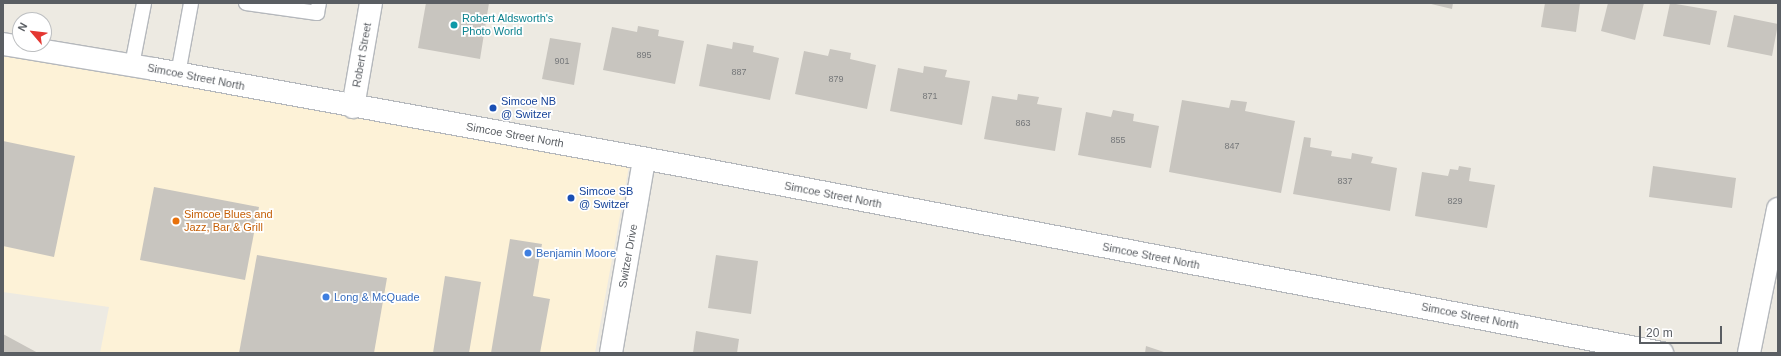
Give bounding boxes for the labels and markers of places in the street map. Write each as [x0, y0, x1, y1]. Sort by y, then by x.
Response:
place label: Robert Aldsworth's Photo World [462, 12, 554, 38]
marker: Robert Aldsworth's Photo World [449, 20, 459, 30]
place label: Simcoe NB @ Switzer [501, 95, 556, 121]
marker: Simcoe NB @ Switzer [488, 103, 498, 113]
place label: Simcoe SB @ Switzer [579, 185, 633, 211]
marker: Simcoe SB @ Switzer [566, 193, 576, 203]
place label: Simcoe Blues and Jazz, Bar & Grill [184, 208, 273, 234]
marker: Simcoe Blues and Jazz, Bar & Grill [171, 216, 181, 226]
place label: Benjamin Moore [536, 246, 616, 260]
marker: Benjamin Moore [523, 248, 533, 258]
place label: Long & McQuade [334, 290, 420, 304]
marker: Long & McQuade [321, 292, 331, 302]

